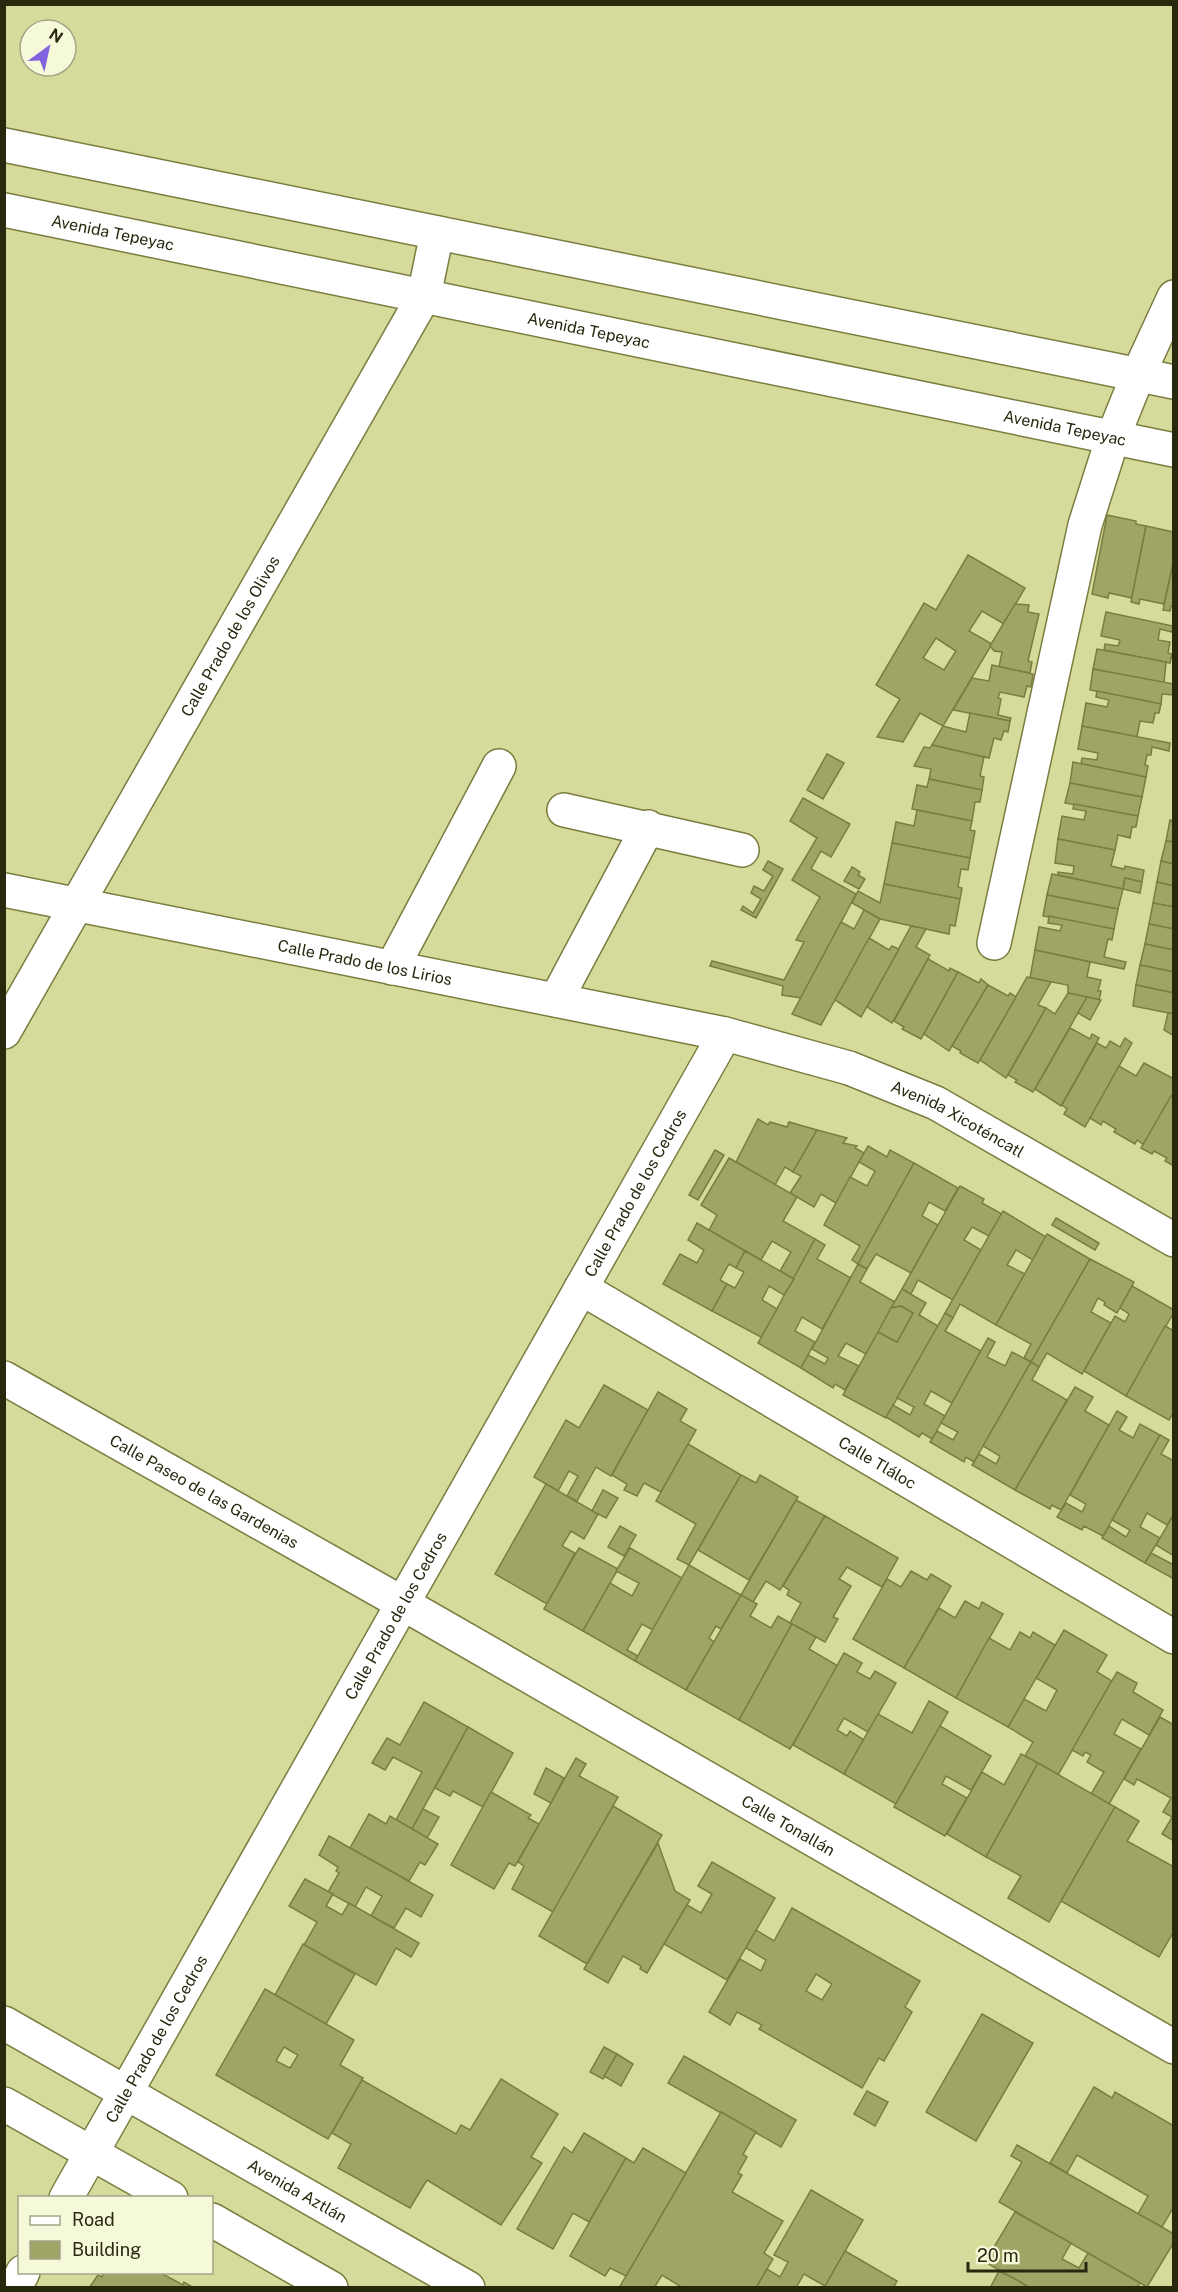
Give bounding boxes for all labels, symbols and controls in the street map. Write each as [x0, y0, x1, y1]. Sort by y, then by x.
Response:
north arrow [18, 18, 78, 78]
text: N [45, 24, 66, 47]
street label: Avenida Tepeyac [50, 211, 176, 255]
street label: Avenida Tepeyac [526, 309, 652, 352]
street label: Avenida Tepeyac [1002, 406, 1128, 450]
street label: Calle Prado de los Olivos [177, 552, 284, 720]
street label: Calle Prado de los Lirios [276, 936, 454, 989]
street label: Avenida Xicoténcatl [888, 1077, 1028, 1162]
street label: Calle Prado de los Cedros [580, 1106, 690, 1280]
street label: Calle Paseo de las Gardenias [106, 1431, 302, 1552]
street label: Calle Tláloc [835, 1433, 920, 1493]
street label: Calle Prado de los Cedros [341, 1529, 451, 1703]
street label: Calle Tonallán [738, 1791, 838, 1860]
street label: Calle Prado de los Cedros [102, 1952, 212, 2126]
street label: Avenida Aztlán [244, 2155, 350, 2227]
legend [18, 2196, 213, 2274]
text: Road [72, 2209, 115, 2230]
scale bar [968, 2235, 1086, 2273]
text: Building [72, 2239, 141, 2260]
text: 20 m [977, 2245, 1019, 2266]

